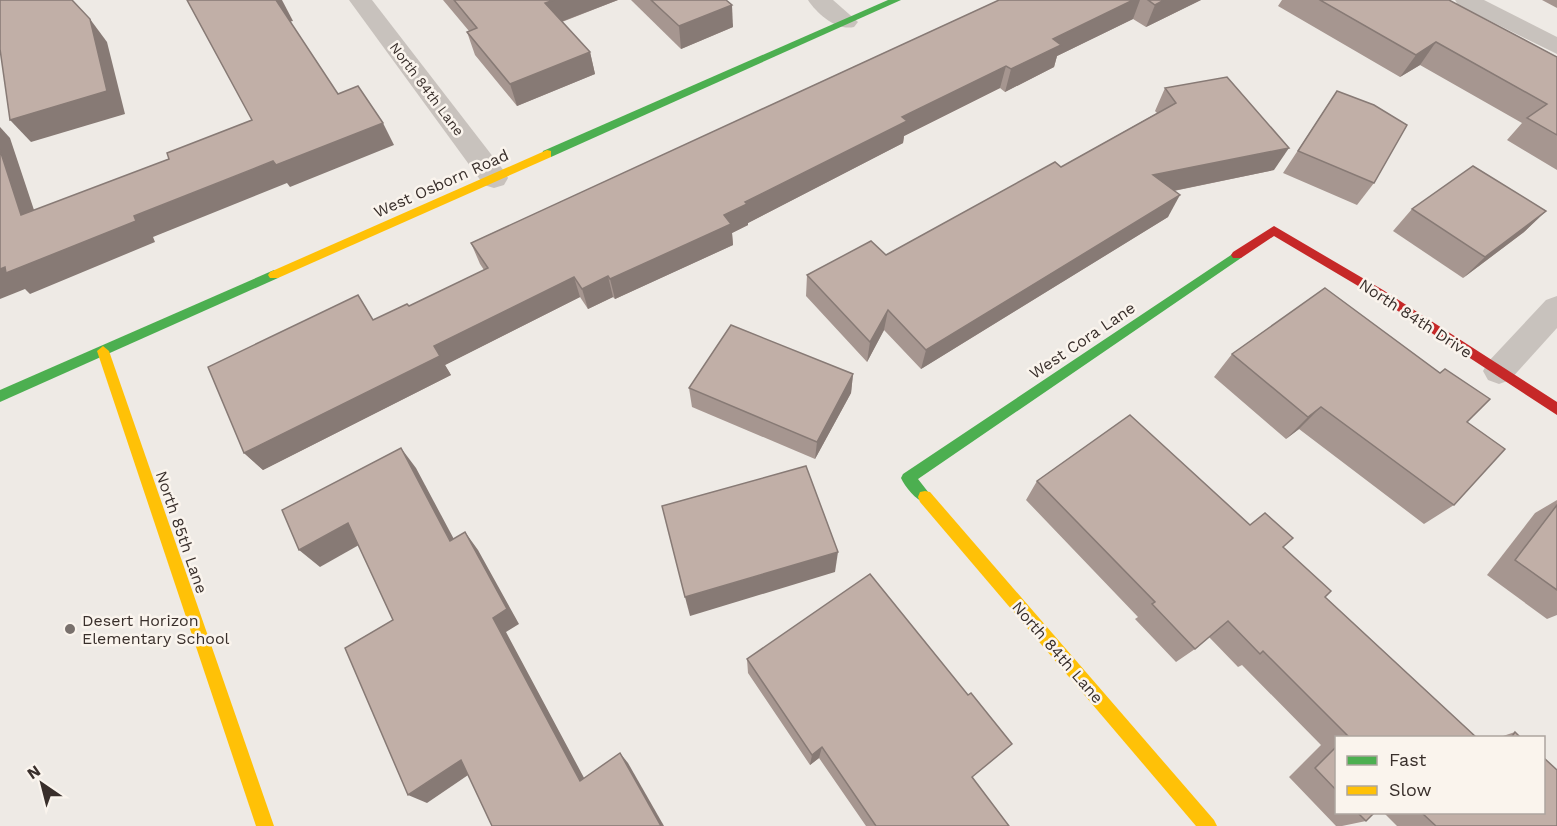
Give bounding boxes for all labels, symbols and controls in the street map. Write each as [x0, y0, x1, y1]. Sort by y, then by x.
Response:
street label: North 84th Lane [387, 39, 467, 139]
street label: West Osborn Road [371, 145, 512, 222]
street label: North 84th Drive [1356, 275, 1476, 362]
street label: West Cora Lane [1026, 298, 1139, 383]
street label: North 85th Lane [152, 468, 211, 596]
street label: North 84th Lane [1008, 597, 1107, 707]
place label: Desert Horizon Elementary School [82, 611, 230, 648]
marker: Desert Horizon Elementary School [63, 622, 77, 636]
legend [1335, 736, 1545, 814]
text: Fast [1389, 749, 1427, 770]
north arrow [12, 754, 72, 814]
text: N [23, 761, 44, 783]
text: Slow [1389, 779, 1432, 800]

